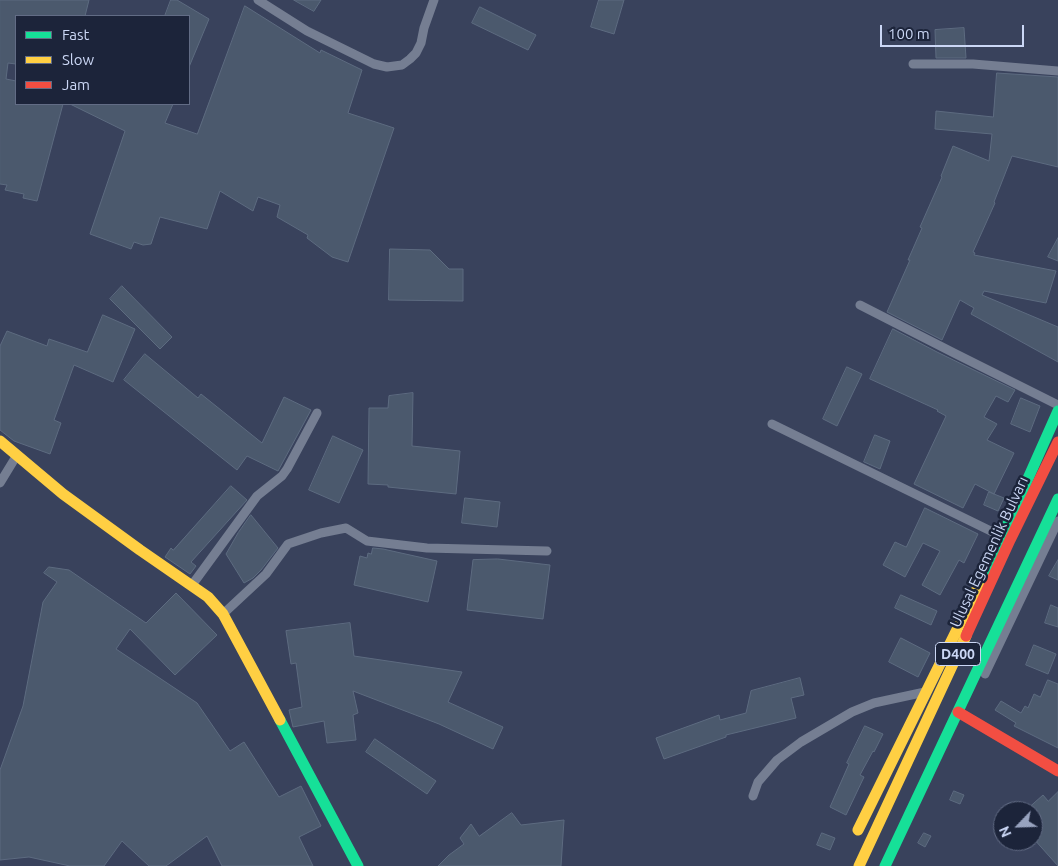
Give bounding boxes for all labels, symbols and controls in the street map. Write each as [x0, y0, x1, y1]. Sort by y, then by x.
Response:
legend [15, 15, 190, 105]
scale bar [883, 15, 1027, 47]
text: 100 m [888, 25, 930, 42]
text: Fast [62, 26, 89, 43]
text: Slow [62, 51, 94, 68]
text: Jam [62, 76, 90, 93]
street label: Ulusal Egemenlik Bulvarı [946, 474, 1032, 630]
road number: D400 [936, 642, 980, 666]
north arrow [993, 801, 1043, 851]
text: N [996, 824, 1015, 840]

